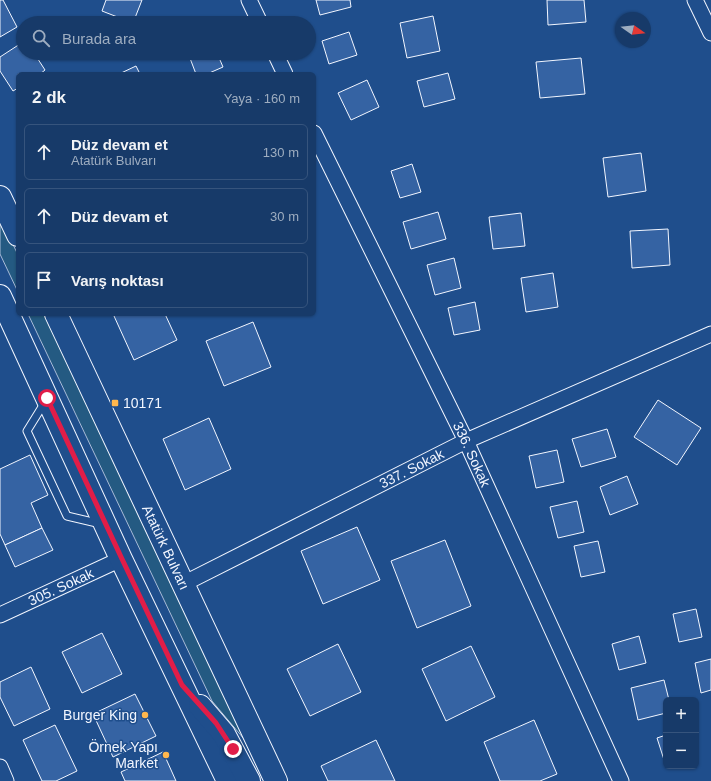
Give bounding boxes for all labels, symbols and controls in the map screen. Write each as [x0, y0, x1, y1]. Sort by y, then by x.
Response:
north arrow [615, 12, 651, 48]
search box [16, 16, 316, 60]
icon: search [30, 27, 52, 49]
text: Burada ara [62, 30, 136, 47]
text: 2 dk [32, 88, 66, 107]
text: Yaya · 160 m [224, 91, 300, 106]
text: Düz devam et [71, 136, 168, 153]
icon: ahead [33, 141, 55, 163]
text: 130 m [263, 145, 299, 160]
text: Atatürk Bulvarı [71, 153, 156, 168]
icon: ahead [33, 205, 55, 227]
text: Düz devam et [71, 208, 168, 225]
text: 30 m [270, 209, 299, 224]
icon: arrive [33, 269, 55, 291]
text: Varış noktası [71, 272, 164, 289]
route start [38, 389, 56, 407]
place label: 10171 [123, 395, 162, 411]
marker: 10171 [110, 398, 120, 408]
street label: 336. Sokak [450, 419, 494, 490]
street label: 337. Sokak [377, 445, 447, 491]
street label: Atatürk Bulvarı [139, 502, 193, 592]
street label: 305. Sokak [26, 564, 97, 609]
map controls [663, 697, 699, 769]
button: + [663, 697, 699, 733]
place label: Burger King [63, 707, 137, 723]
marker: Burger King [140, 710, 150, 720]
button: − [663, 733, 699, 769]
place label: Örnek Yapı Market [88, 738, 158, 771]
route end [224, 740, 242, 758]
marker: Örnek Yapı Market [161, 750, 171, 760]

